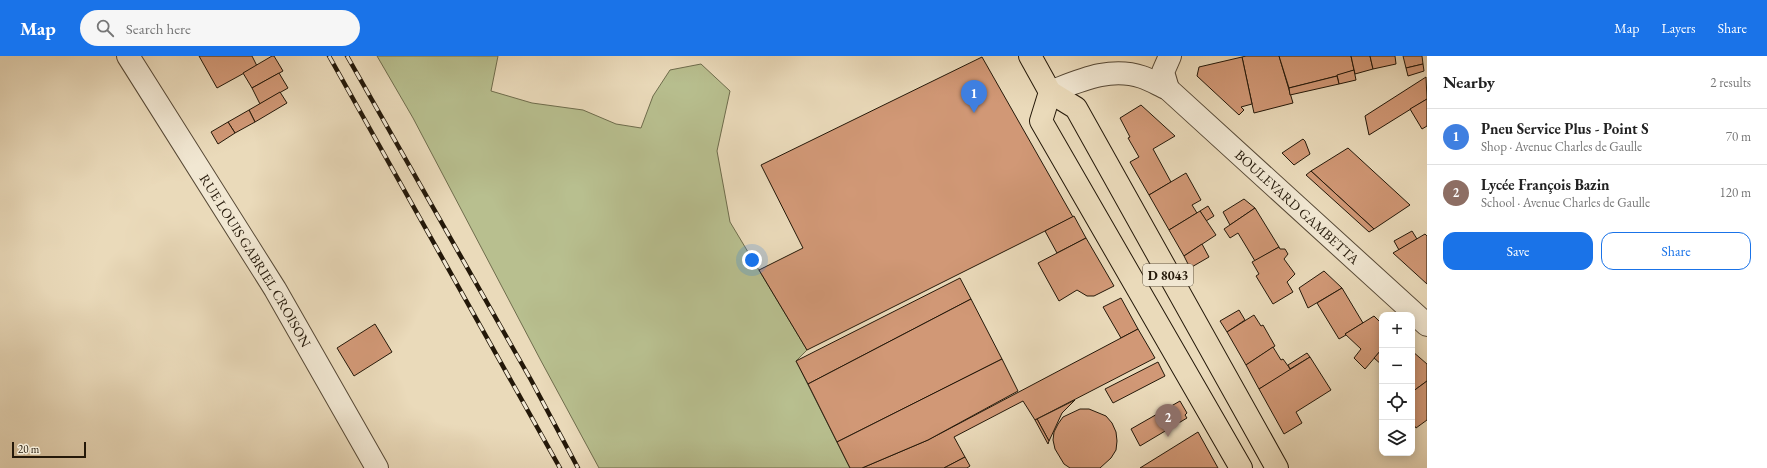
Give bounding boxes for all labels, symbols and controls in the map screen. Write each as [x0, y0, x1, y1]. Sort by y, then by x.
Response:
search box [80, 10, 360, 46]
text: Map [20, 16, 56, 41]
icon: search [94, 17, 116, 39]
text: Search here [126, 19, 191, 38]
text: Map [1614, 19, 1639, 37]
text: Layers [1661, 19, 1696, 37]
text: Share [1718, 19, 1747, 37]
text: Nearby [1443, 71, 1495, 93]
text: 2 results [1710, 74, 1751, 91]
pin: 1 [961, 80, 987, 113]
text: Pneu Service Plus - Point S [1481, 119, 1649, 138]
text: 1 [1453, 128, 1459, 145]
text: 70 m [1726, 128, 1751, 145]
text: Shop · Avenue Charles de Gaulle [1481, 138, 1642, 155]
street label: BOULEVARD GAMBETTA [1231, 146, 1363, 268]
street label: RUE LOUIS GABRIEL CROISON [196, 171, 315, 350]
text: Lycée François Bazin [1481, 175, 1610, 194]
text: 2 [1453, 184, 1459, 201]
text: 120 m [1720, 184, 1751, 201]
text: School · Avenue Charles de Gaulle [1481, 194, 1650, 211]
button: Save [1443, 232, 1593, 270]
button: Share [1601, 232, 1751, 270]
your location [742, 250, 762, 270]
road number: D 8043 [1143, 264, 1193, 286]
map controls [1379, 312, 1415, 456]
button: + [1379, 312, 1415, 348]
button: − [1379, 348, 1415, 384]
button: locate [1379, 384, 1415, 420]
pin: 2 [1155, 404, 1181, 437]
button: layers [1379, 420, 1415, 456]
scale bar [12, 440, 86, 459]
text: 20 m [18, 442, 39, 456]

